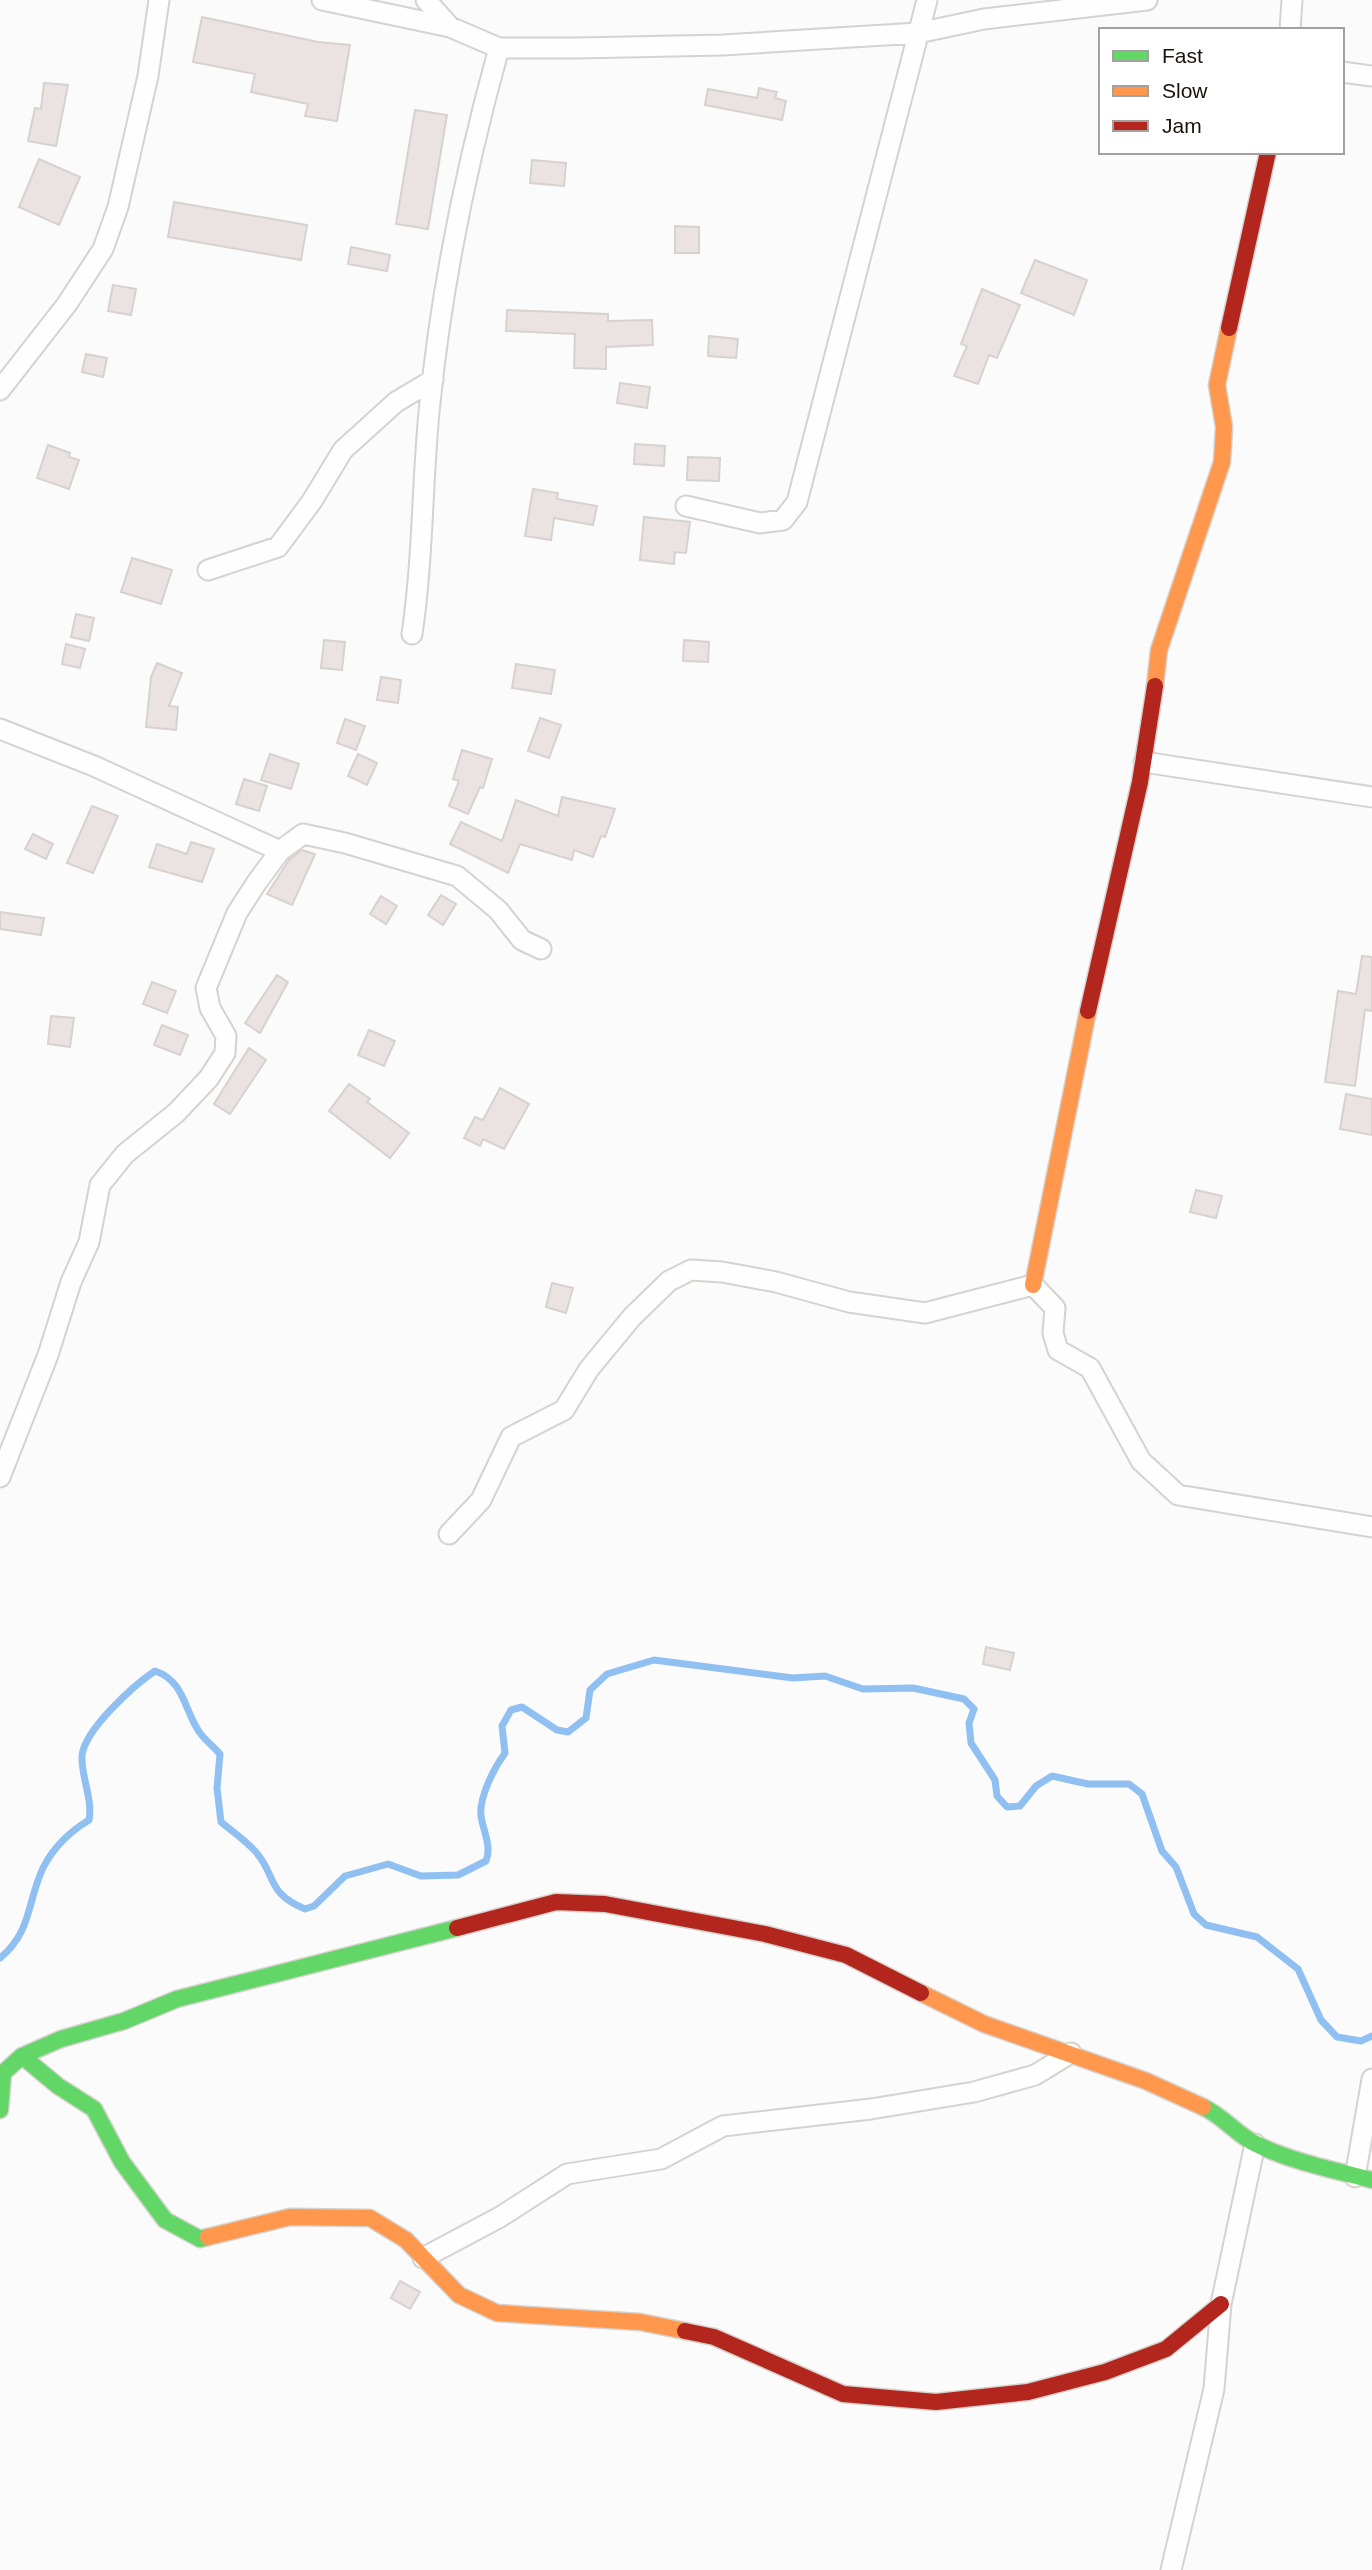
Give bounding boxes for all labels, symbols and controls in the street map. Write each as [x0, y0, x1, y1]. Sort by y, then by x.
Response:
legend [1099, 28, 1344, 154]
text: Fast [1162, 44, 1203, 67]
text: Slow [1162, 79, 1208, 102]
text: Jam [1162, 114, 1202, 137]

